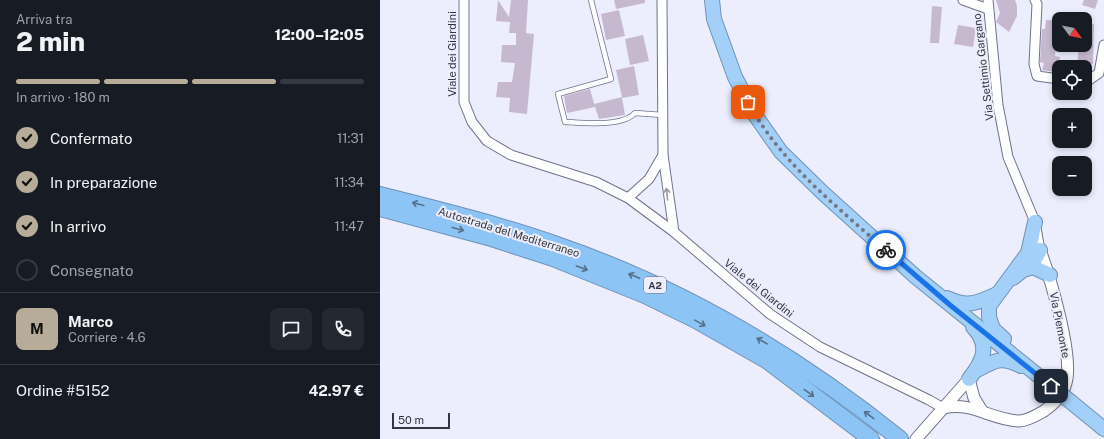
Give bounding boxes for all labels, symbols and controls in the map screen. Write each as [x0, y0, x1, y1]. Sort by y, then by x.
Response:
street label: Viale dei Giardini [446, 11, 458, 97]
text: Arriva tra [16, 12, 72, 27]
north arrow [1052, 12, 1092, 52]
map controls [1052, 12, 1092, 196]
street label: Via Settimio Gargano [970, 13, 996, 121]
text: 2 min [16, 26, 85, 57]
text: 12:00–12:05 [274, 26, 364, 43]
button: locate [1052, 60, 1092, 100]
pin [731, 85, 765, 119]
text: In arrivo · 180 m [16, 90, 110, 105]
icon: bag [737, 91, 759, 113]
button: + [1052, 108, 1092, 148]
icon: check [16, 127, 38, 149]
text: Confermato [50, 130, 132, 147]
text: 11:31 [337, 131, 364, 146]
button: − [1052, 156, 1092, 196]
icon: check [16, 171, 38, 193]
text: In preparazione [50, 174, 157, 191]
text: 11:34 [334, 175, 364, 190]
one-way arrow [663, 188, 671, 201]
one-way arrow [412, 200, 425, 208]
street label: Autostrada del Mediterraneo [437, 205, 581, 259]
icon: check [16, 215, 38, 237]
text: In arrivo [50, 218, 106, 235]
text: 11:47 [335, 219, 364, 234]
one-way arrow [451, 226, 464, 233]
courier [866, 230, 906, 270]
icon: bike [875, 239, 897, 261]
street label: Viale dei Giardini [722, 256, 796, 320]
text: Consegnato [50, 262, 133, 279]
one-way arrow [576, 265, 588, 273]
one-way arrow [628, 271, 640, 279]
road number: A2 [644, 277, 666, 293]
street label: Via Piemonte [1048, 291, 1072, 359]
button: chat [270, 308, 312, 350]
button: phone [322, 308, 364, 350]
text: Marco [68, 313, 113, 330]
one-way arrow [694, 319, 706, 327]
text: M [30, 320, 44, 337]
text: Corriere · 4.6 [68, 330, 146, 345]
one-way arrow [756, 337, 768, 345]
pin [1034, 369, 1068, 403]
icon: home [1040, 375, 1062, 397]
text: Ordine #5152 [16, 382, 110, 399]
text: 42.97 € [308, 382, 364, 399]
one-way arrow [804, 388, 815, 397]
one-way arrow [864, 410, 875, 419]
scale bar [392, 411, 450, 430]
text: 50 m [398, 414, 424, 426]

